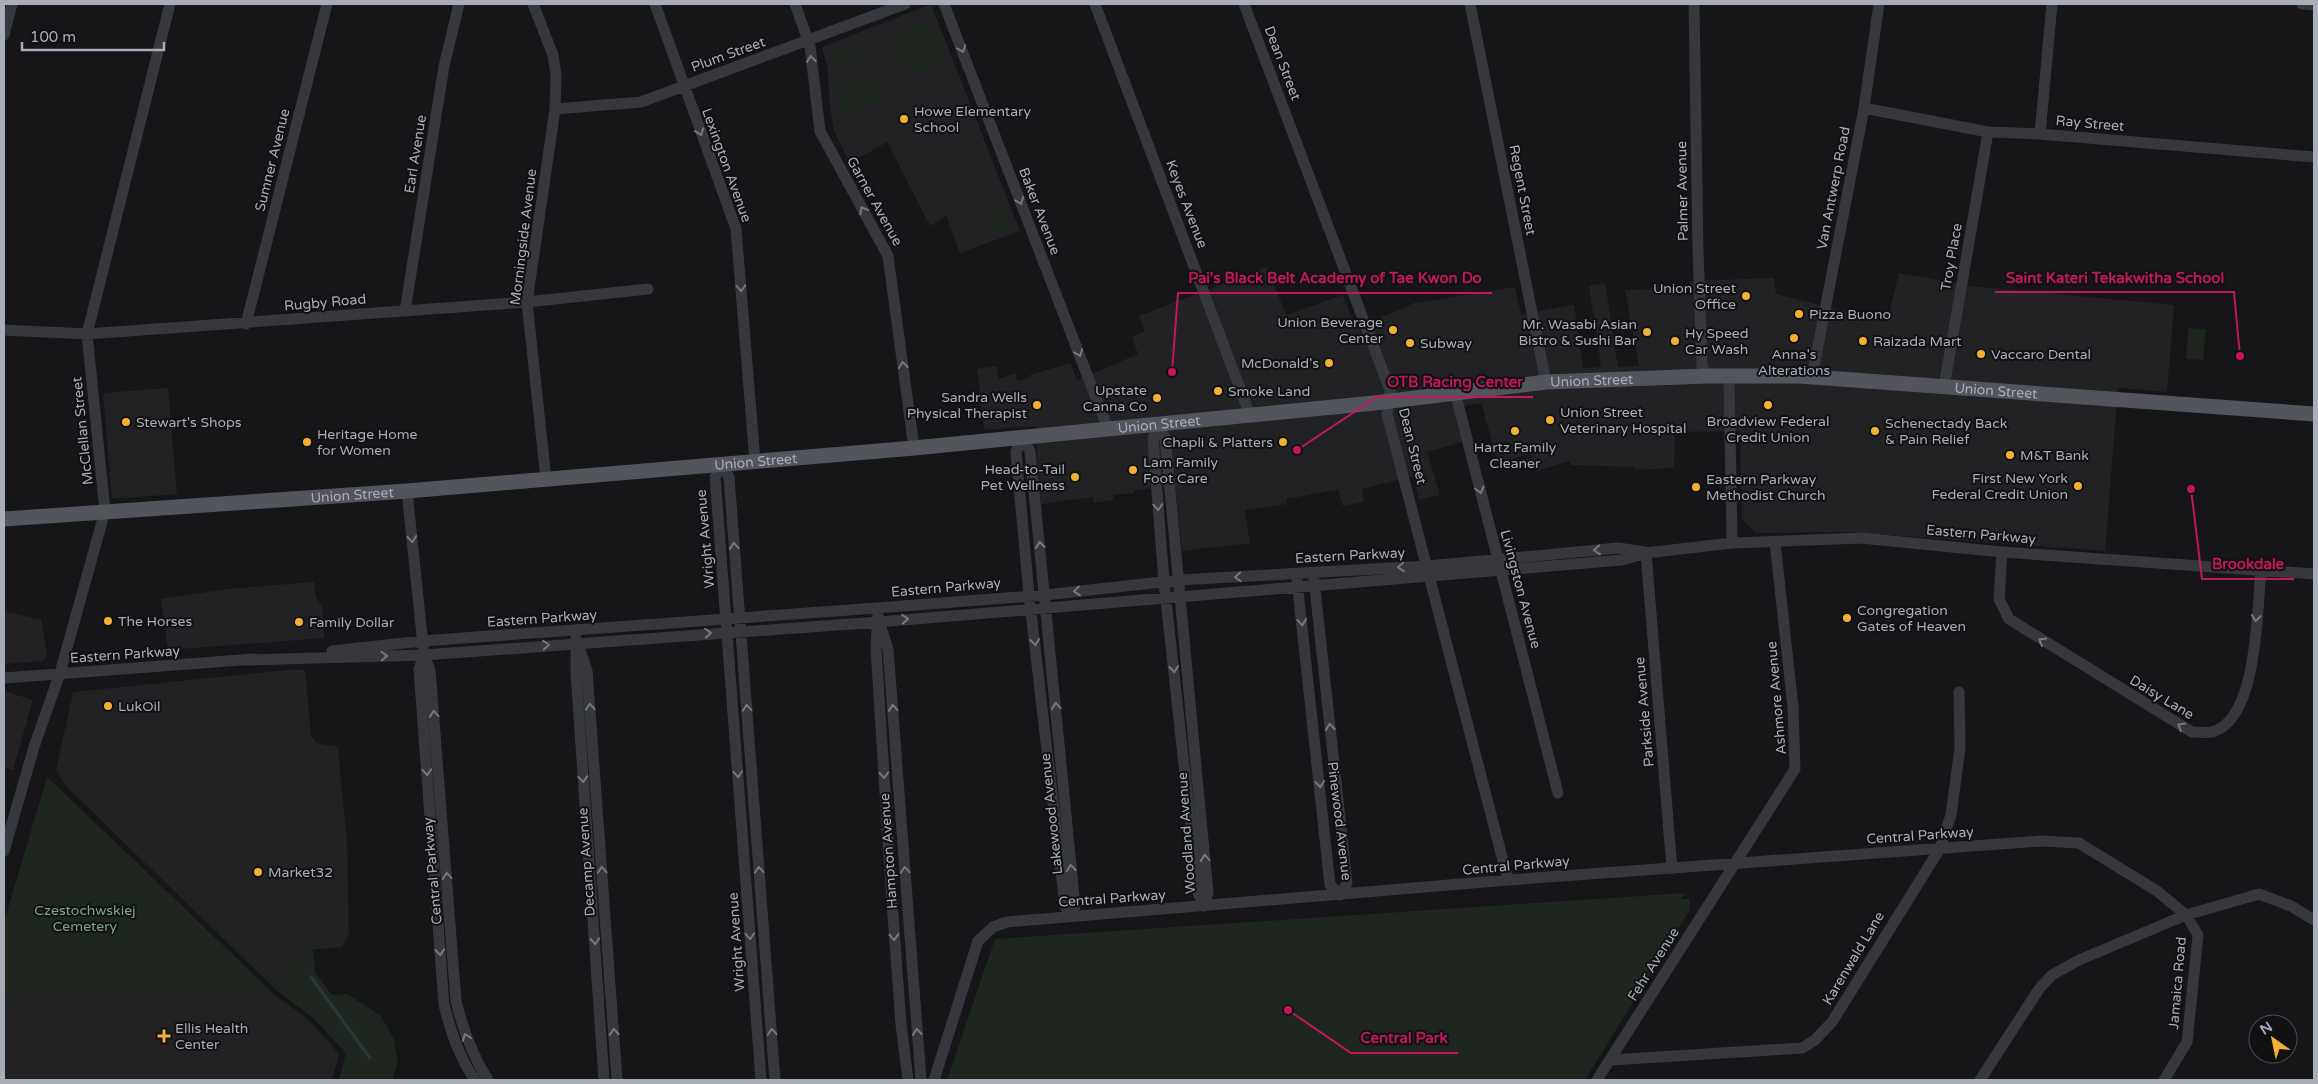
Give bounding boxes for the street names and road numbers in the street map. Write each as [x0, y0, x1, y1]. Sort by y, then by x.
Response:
street label: Dean Street [1261, 24, 1305, 103]
street label: Plum Street [689, 33, 768, 76]
street label: Lexington Avenue [698, 106, 755, 225]
street label: Sumner Avenue [251, 107, 294, 213]
street label: Ray Street [2055, 112, 2126, 135]
street label: Earl Avenue [401, 114, 430, 195]
street label: Van Antwerp Road [1813, 125, 1854, 251]
street label: Palmer Avenue [1673, 141, 1692, 241]
street label: Regent Street [1505, 143, 1540, 238]
street label: Garner Avenue [843, 154, 906, 249]
street label: Keyes Avenue [1162, 158, 1211, 251]
street label: Baker Avenue [1015, 165, 1064, 257]
street label: Morningside Avenue [507, 168, 540, 306]
street label: Troy Place [1937, 222, 1966, 292]
street label: Rugby Road [283, 290, 367, 315]
street label: Union Street [1550, 371, 1634, 391]
street label: McClellan Street [68, 375, 97, 486]
street label: Union Street [1954, 380, 2039, 403]
street label: Dean Street [1395, 406, 1430, 487]
street label: Union Street [1117, 412, 1202, 437]
street label: Union Street [714, 450, 799, 474]
street label: Union Street [310, 484, 395, 507]
street label: Wright Avenue [693, 489, 718, 589]
street label: Eastern Parkway [1925, 521, 2037, 548]
street label: Livingston Avenue [1496, 528, 1545, 651]
street label: Eastern Parkway [1295, 544, 1406, 567]
street label: Eastern Parkway [890, 574, 1002, 601]
street label: Eastern Parkway [486, 606, 598, 631]
street label: Ashmore Avenue [1763, 640, 1790, 755]
street label: Eastern Parkway [69, 642, 181, 667]
street label: Parkside Avenue [1631, 656, 1658, 768]
street label: Daisy Lane [2127, 672, 2197, 723]
street label: Lakewood Avenue [1037, 752, 1066, 875]
street label: Pinewood Avenue [1324, 761, 1355, 882]
street label: Woodland Avenue [1174, 772, 1199, 894]
street label: Hampton Avenue [876, 792, 901, 909]
street label: Decamp Avenue [574, 807, 599, 917]
street label: Central Parkway [419, 816, 446, 925]
street label: Central Parkway [1866, 823, 1975, 848]
street label: Central Parkway [1462, 852, 1571, 879]
street label: Central Parkway [1058, 886, 1167, 911]
street label: Wright Avenue [725, 892, 748, 992]
street label: Karenwald Lane [1819, 908, 1888, 1008]
street label: Fehr Avenue [1624, 924, 1683, 1004]
street label: Jamaica Road [2165, 936, 2190, 1030]

